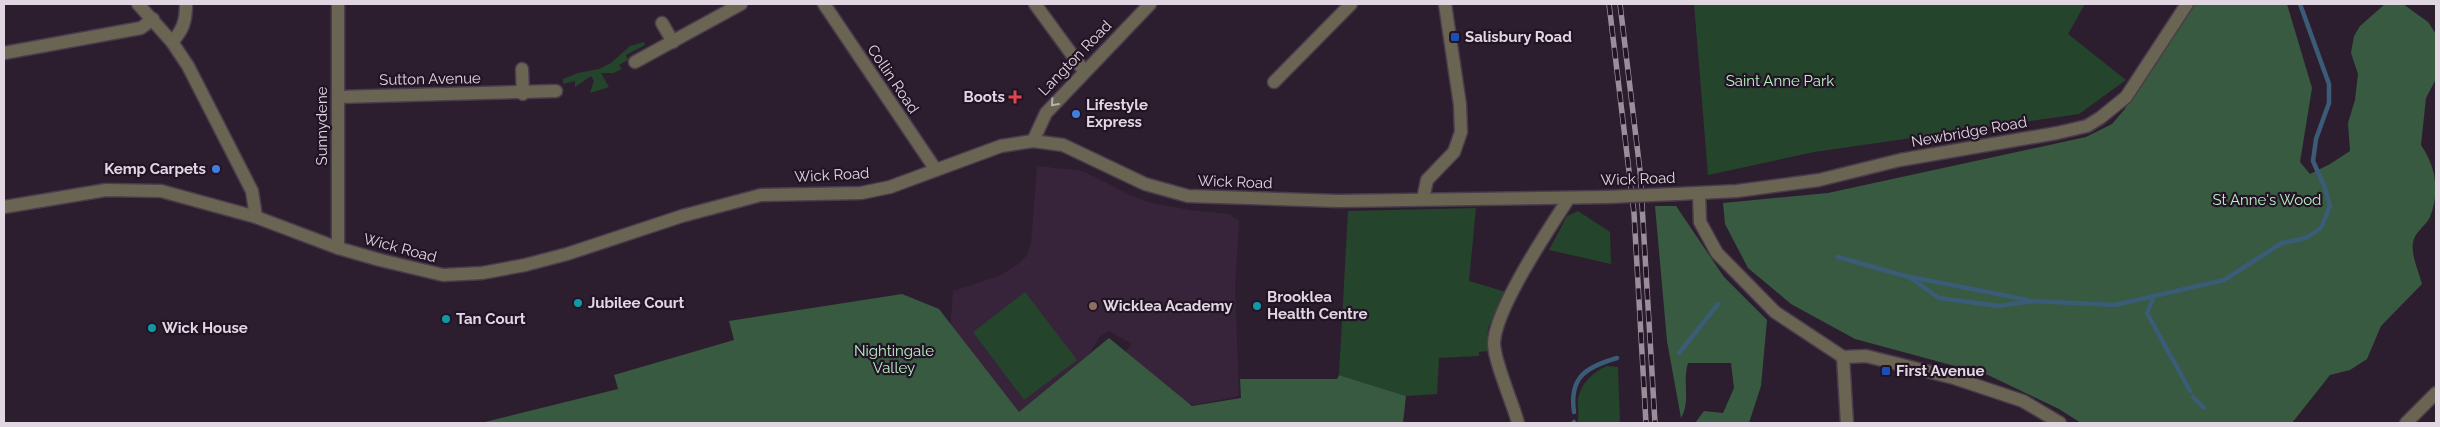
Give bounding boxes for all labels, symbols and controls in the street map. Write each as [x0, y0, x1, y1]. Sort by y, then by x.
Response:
street label: Langton Road [1035, 17, 1115, 99]
place label: Salisbury Road [1465, 28, 1572, 46]
marker: Salisbury Road [1449, 31, 1461, 43]
street label: Collin Road [863, 41, 923, 117]
street label: Sutton Avenue [379, 69, 481, 89]
park label: Saint Anne Park [1726, 72, 1834, 90]
street label: Sunnydene [313, 86, 331, 165]
place label: Boots [964, 88, 1005, 106]
marker: Boots [1009, 91, 1021, 103]
place label: Lifestyle Express [1086, 96, 1148, 131]
one-way arrow [1051, 98, 1060, 107]
marker: Lifestyle Express [1070, 108, 1082, 120]
street label: Newbridge Road [1910, 113, 2028, 151]
place label: Kemp Carpets [104, 160, 206, 178]
marker: Kemp Carpets [210, 163, 222, 175]
street label: Wick Road [794, 164, 870, 186]
street label: Wick Road [1600, 169, 1676, 189]
street label: Wick Road [1197, 172, 1273, 192]
park label: St Anne's Wood [2213, 191, 2321, 209]
street label: Wick Road [361, 230, 439, 266]
place label: Brooklea Health Centre [1267, 288, 1367, 323]
place label: Jubilee Court [588, 294, 685, 312]
marker: Jubilee Court [572, 297, 584, 309]
place label: Wicklea Academy [1103, 297, 1233, 315]
marker: Wicklea Academy [1087, 300, 1099, 312]
marker: Brooklea Health Centre [1251, 300, 1263, 312]
place label: Tan Court [456, 310, 526, 328]
marker: Tan Court [440, 313, 452, 325]
place label: Wick House [162, 319, 248, 337]
marker: Wick House [146, 322, 158, 334]
park label: Nightingale Valley [854, 342, 934, 377]
place label: First Avenue [1896, 362, 1984, 380]
marker: First Avenue [1880, 365, 1892, 377]

